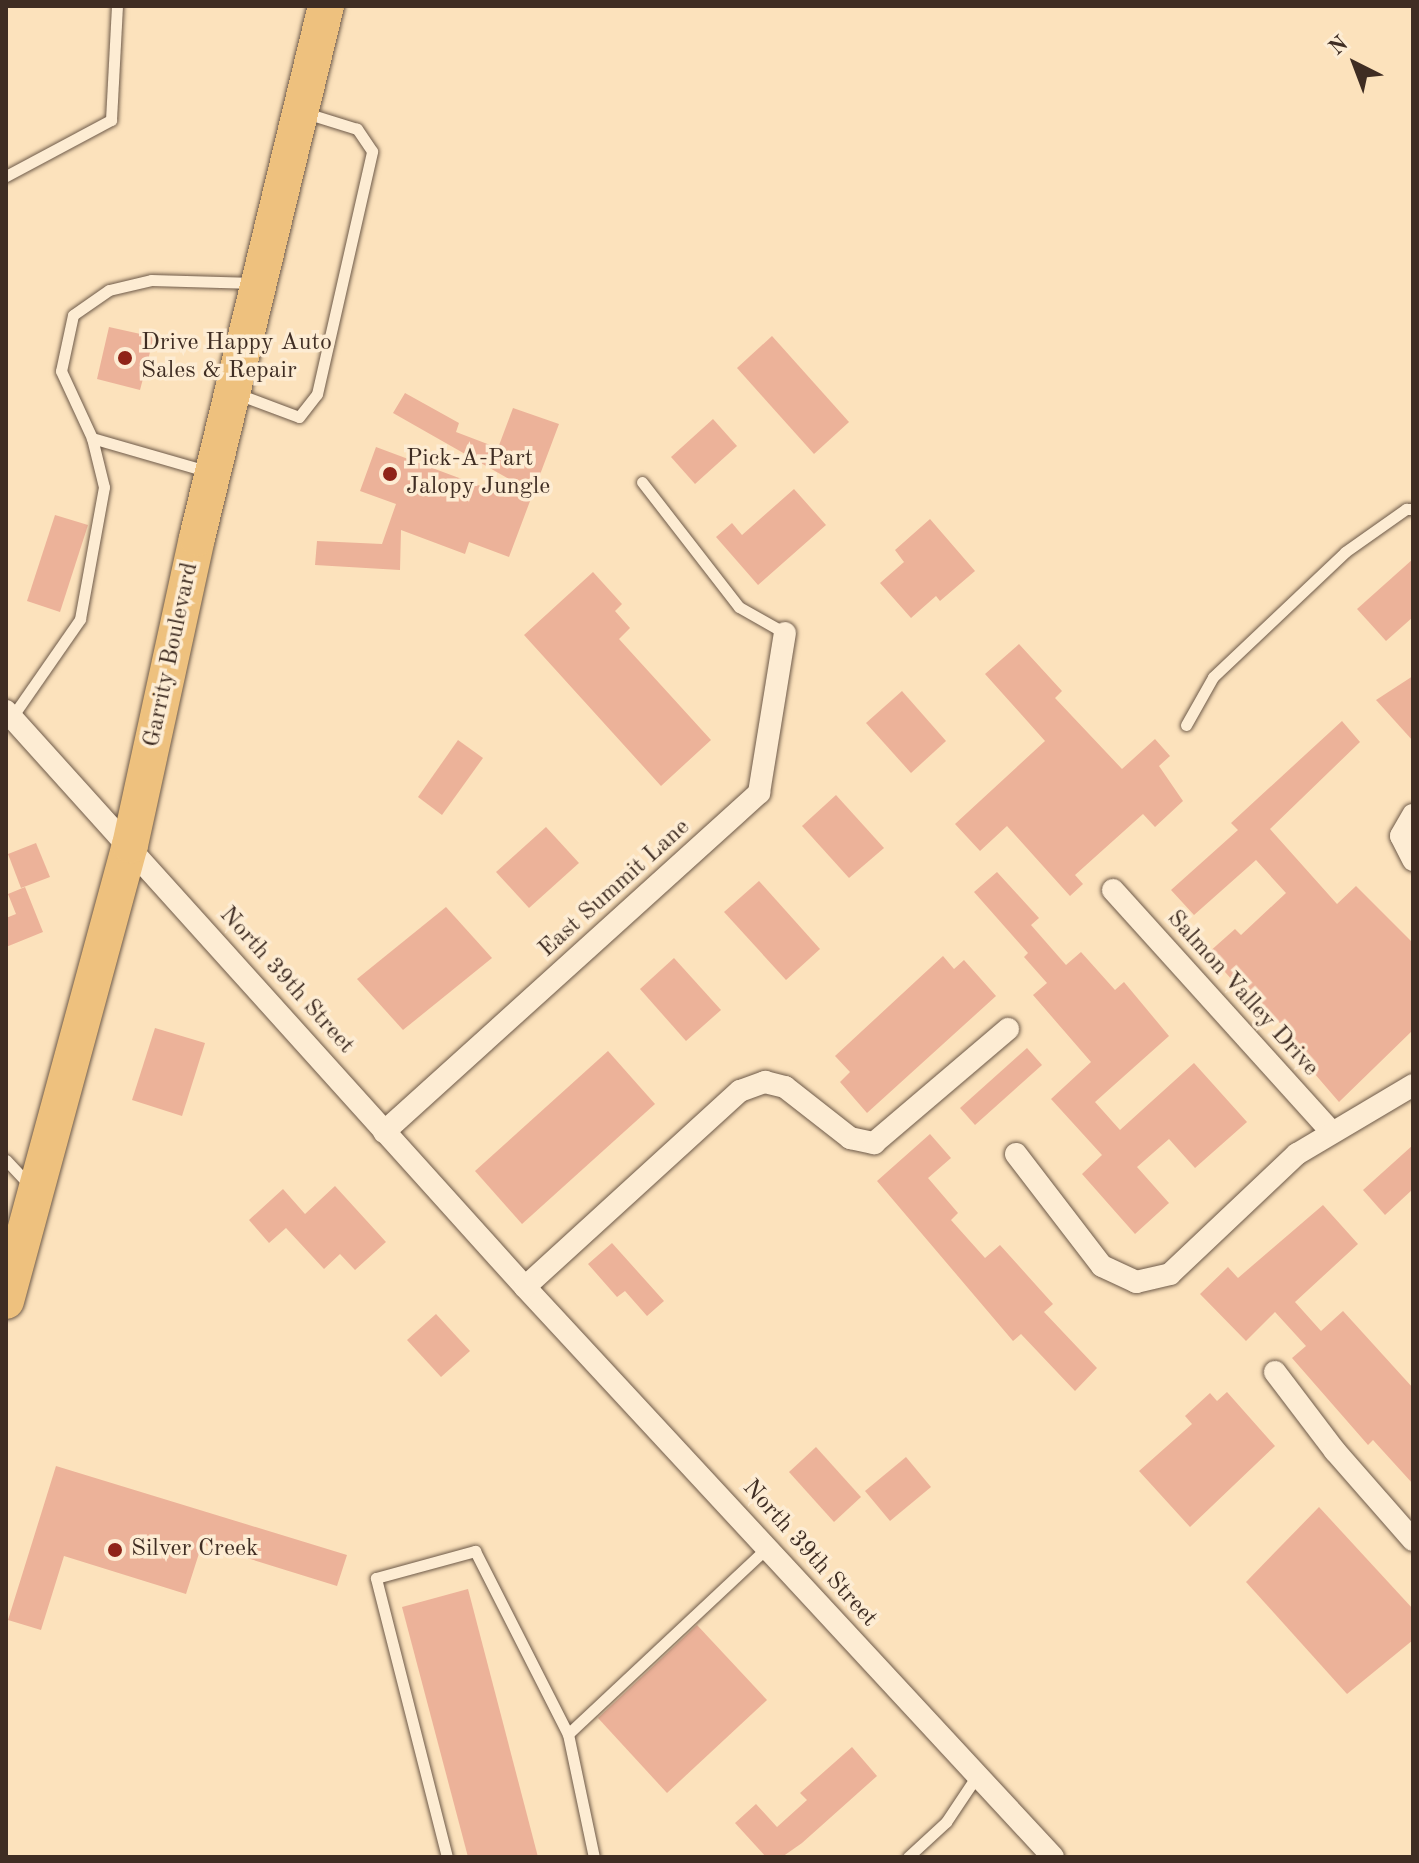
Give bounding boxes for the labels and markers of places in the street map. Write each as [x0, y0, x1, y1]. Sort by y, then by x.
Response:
place label: Drive Happy Auto Sales & Repair [141, 330, 332, 386]
marker: Drive Happy Auto Sales & Repair [116, 349, 134, 367]
place label: Pick-A-Part Jalopy Jungle [406, 446, 550, 502]
marker: Pick-A-Part Jalopy Jungle [381, 465, 399, 483]
place label: Silver Creek [131, 1536, 258, 1564]
marker: Silver Creek [106, 1541, 124, 1559]

